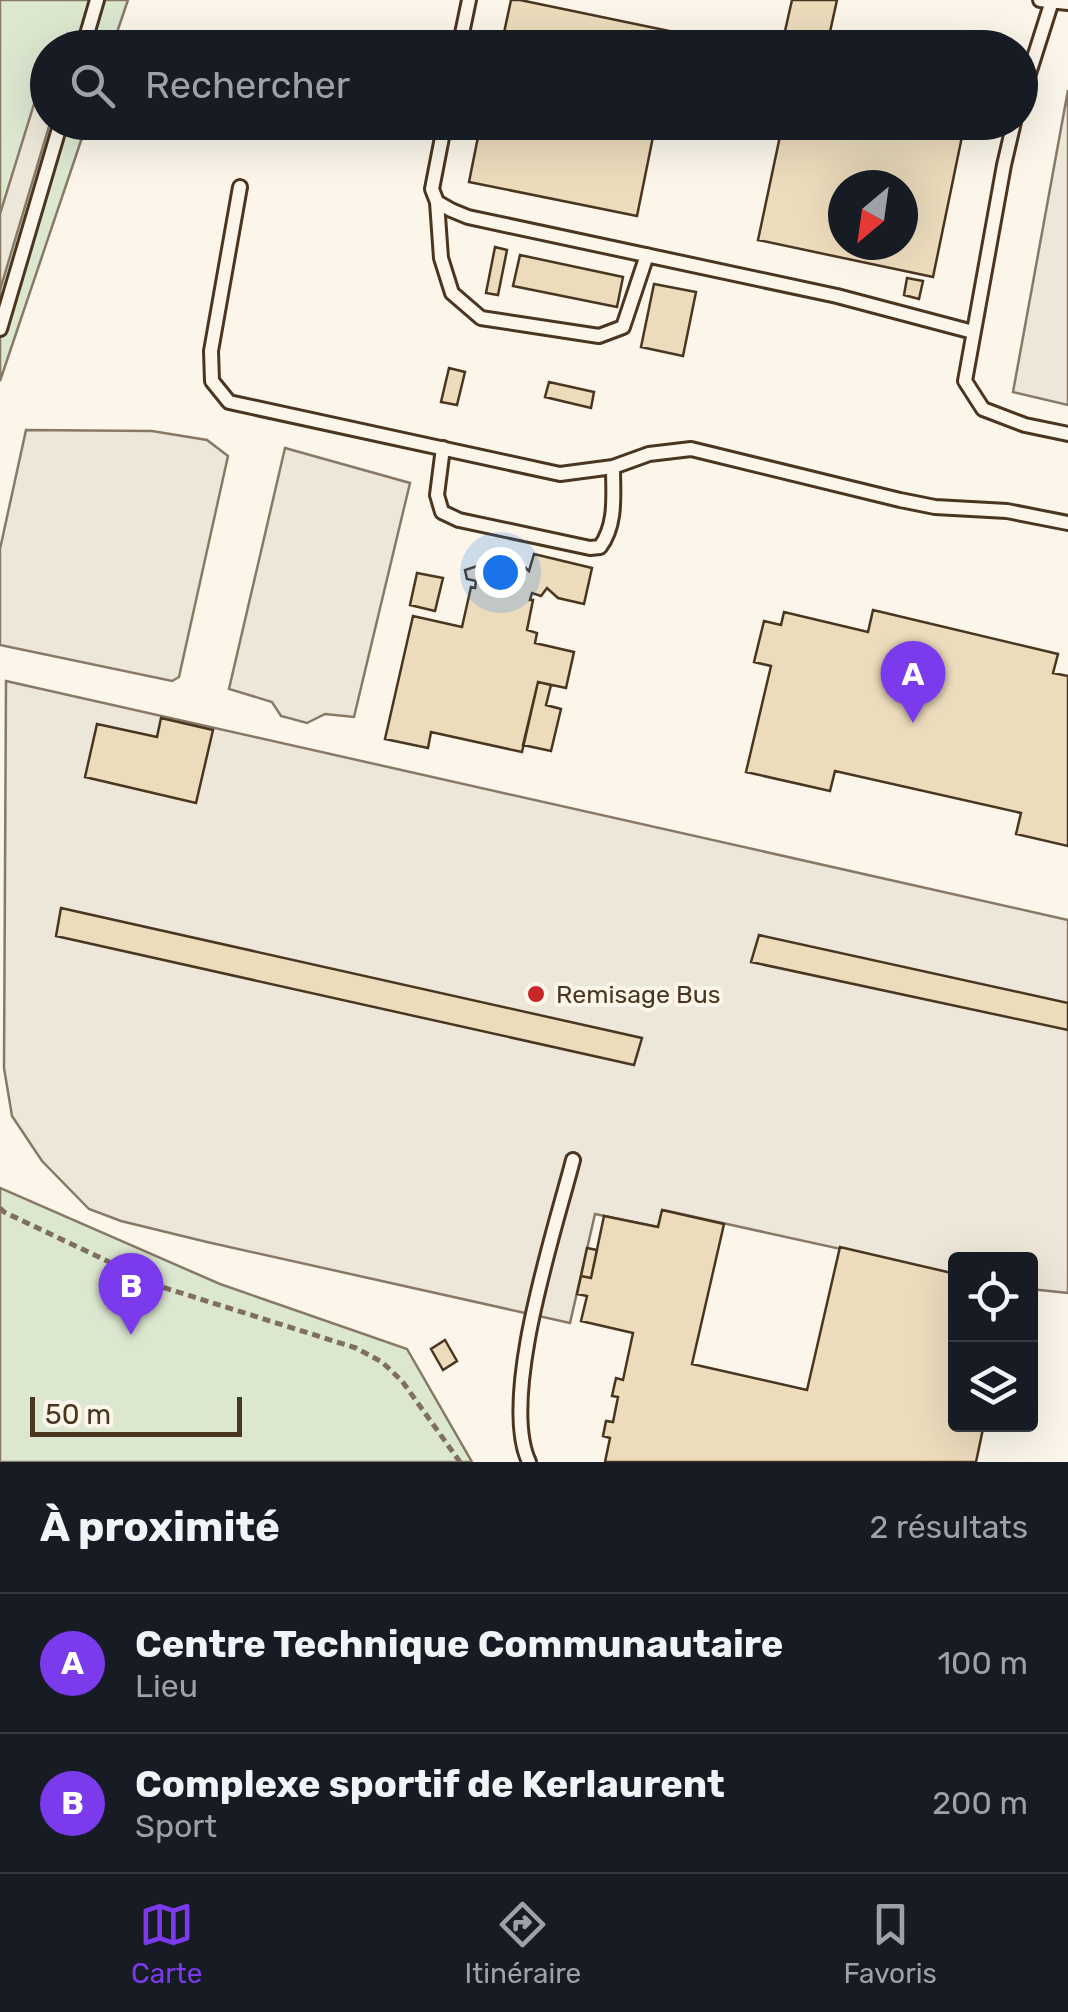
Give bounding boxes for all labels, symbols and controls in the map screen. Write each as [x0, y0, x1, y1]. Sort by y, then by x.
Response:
search box [30, 30, 1038, 140]
icon: search [65, 58, 120, 113]
text: Rechercher [145, 62, 350, 108]
north arrow [828, 170, 918, 260]
your location [475, 547, 526, 598]
pin: A [880, 640, 946, 723]
place label: Remisage Bus [556, 980, 721, 1009]
marker: Remisage Bus [525, 983, 547, 1005]
pin: B [98, 1252, 164, 1335]
map controls [948, 1252, 1038, 1432]
button: locate [948, 1252, 1038, 1342]
button: layers [948, 1342, 1038, 1432]
scale bar [30, 1392, 242, 1436]
text: 50 m [45, 1398, 111, 1431]
text: À proximité [40, 1502, 280, 1552]
text: 2 résultats [869, 1508, 1028, 1546]
text: Centre Technique Communautaire [135, 1621, 783, 1667]
text: A [61, 1644, 84, 1682]
text: 100 m [937, 1644, 1028, 1682]
text: Lieu [135, 1667, 198, 1705]
text: Complexe sportif de Kerlaurent [135, 1761, 725, 1807]
text: B [61, 1784, 84, 1822]
text: 200 m [932, 1784, 1028, 1822]
text: Sport [135, 1807, 217, 1845]
tab: Carte [131, 1897, 202, 1990]
tab: Itinéraire [465, 1897, 581, 1990]
tab: Favoris [843, 1897, 937, 1990]

